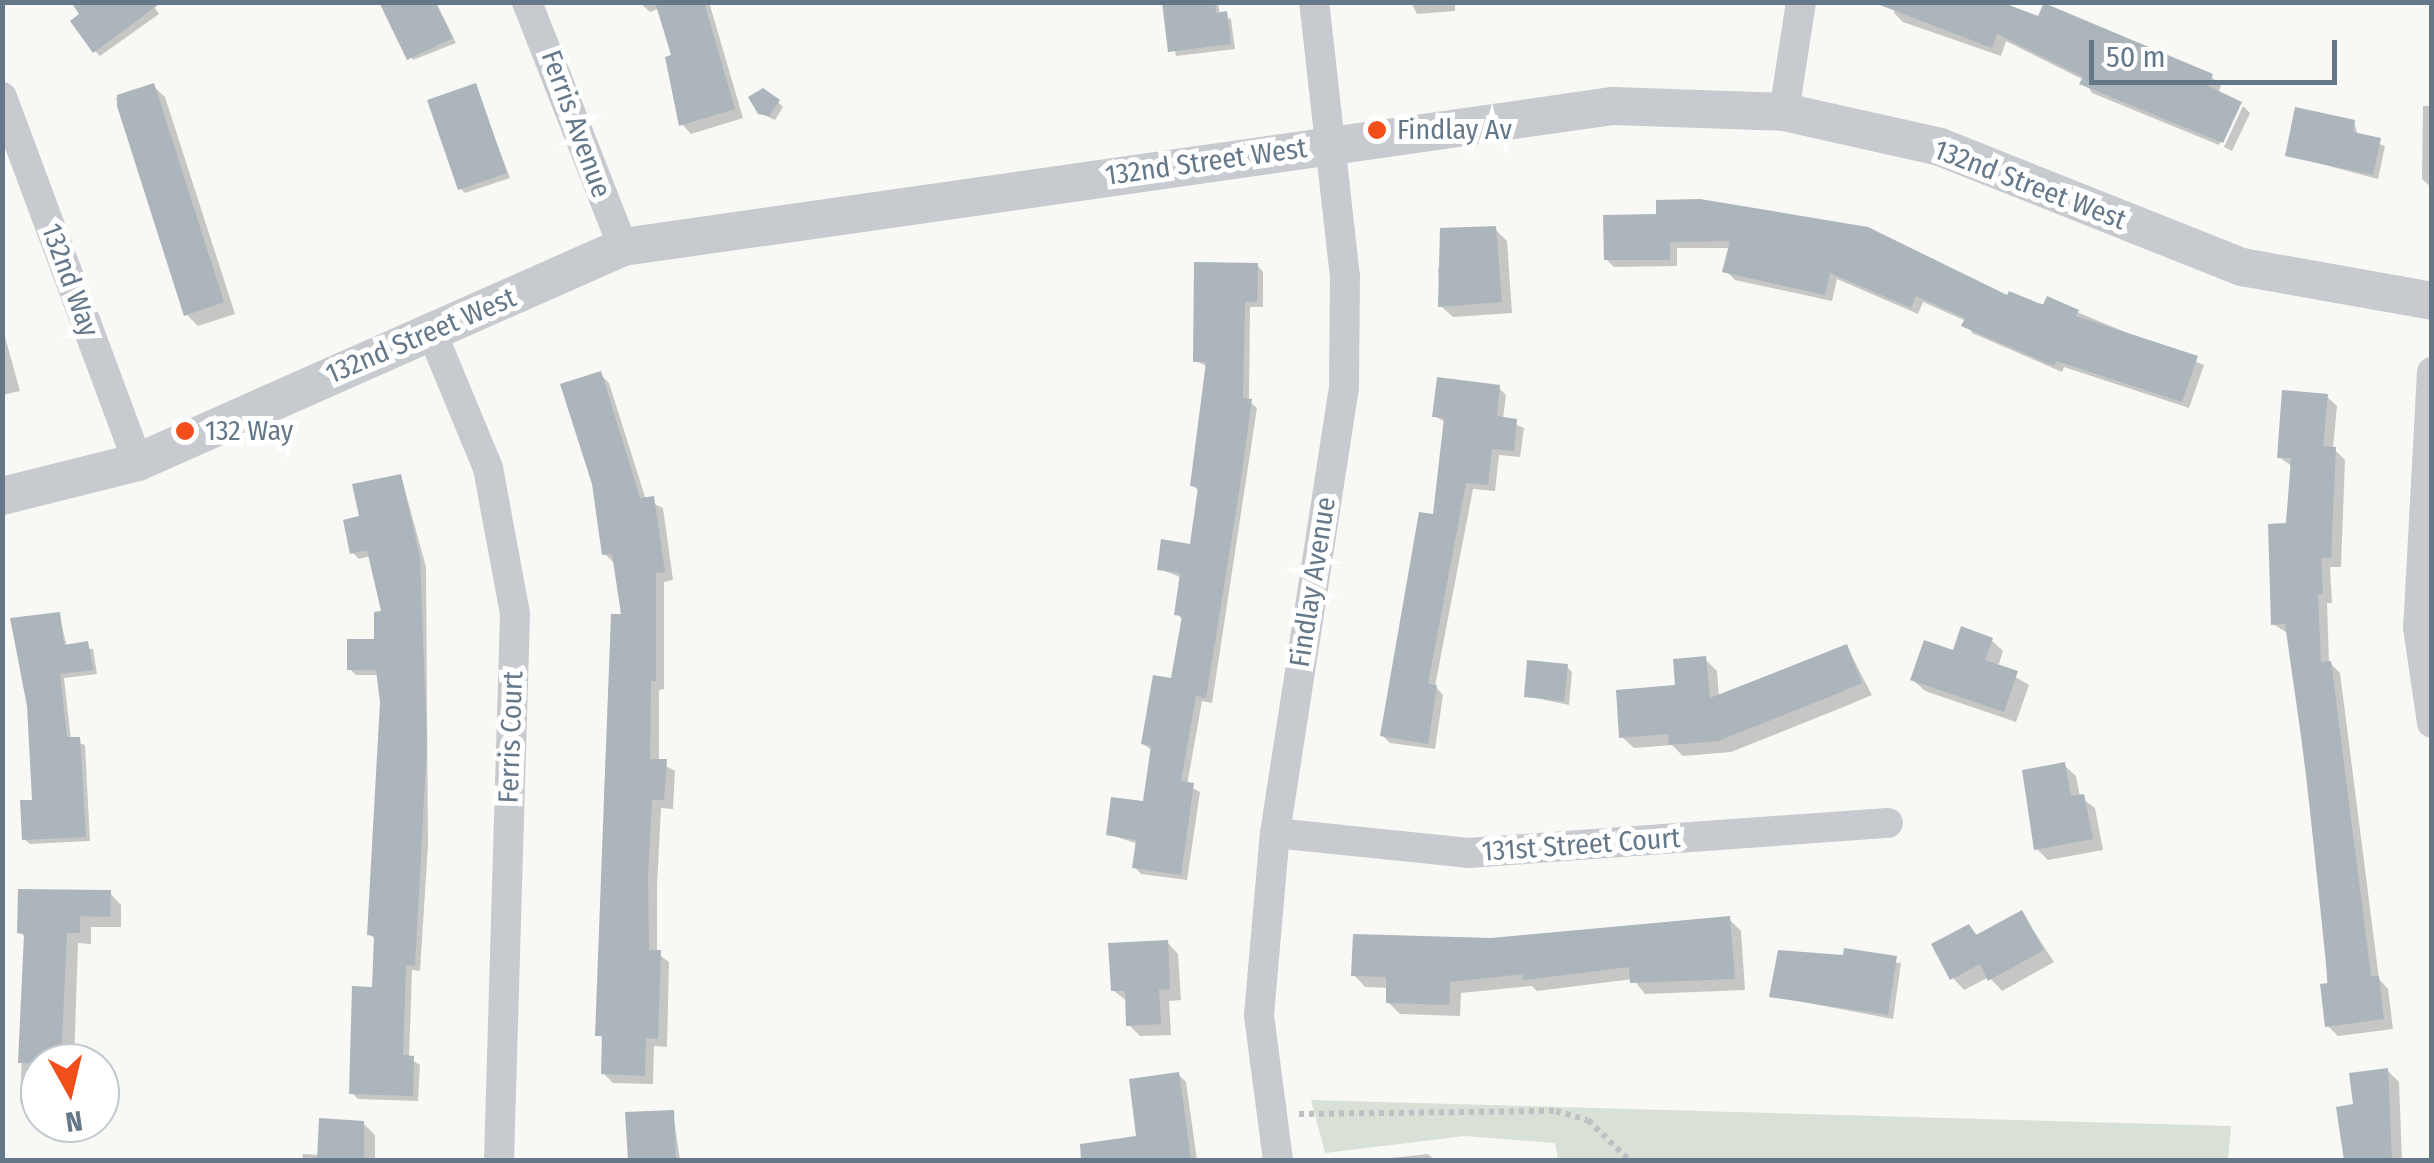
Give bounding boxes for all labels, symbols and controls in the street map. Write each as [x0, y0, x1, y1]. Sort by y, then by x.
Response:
scale bar [2094, 20, 2342, 82]
text: 50 m [2106, 39, 2166, 75]
street label: Ferris Avenue [534, 46, 618, 202]
place label: Findlay Av [1397, 113, 1512, 147]
marker: Findlay Av [1366, 119, 1388, 141]
street label: 132nd Street West [1103, 131, 1309, 193]
street label: 132nd Street West [1929, 133, 2131, 237]
street label: 132nd Way [34, 219, 106, 341]
street label: 132nd Street West [321, 281, 521, 391]
place label: 132 Way [205, 414, 293, 448]
marker: 132 Way [174, 420, 196, 442]
street label: Findlay Avenue [1283, 494, 1343, 670]
street label: Ferris Court [492, 670, 530, 804]
street label: 131st Street Court [1481, 821, 1681, 869]
north arrow [20, 1043, 120, 1143]
text: N [63, 1104, 85, 1139]

